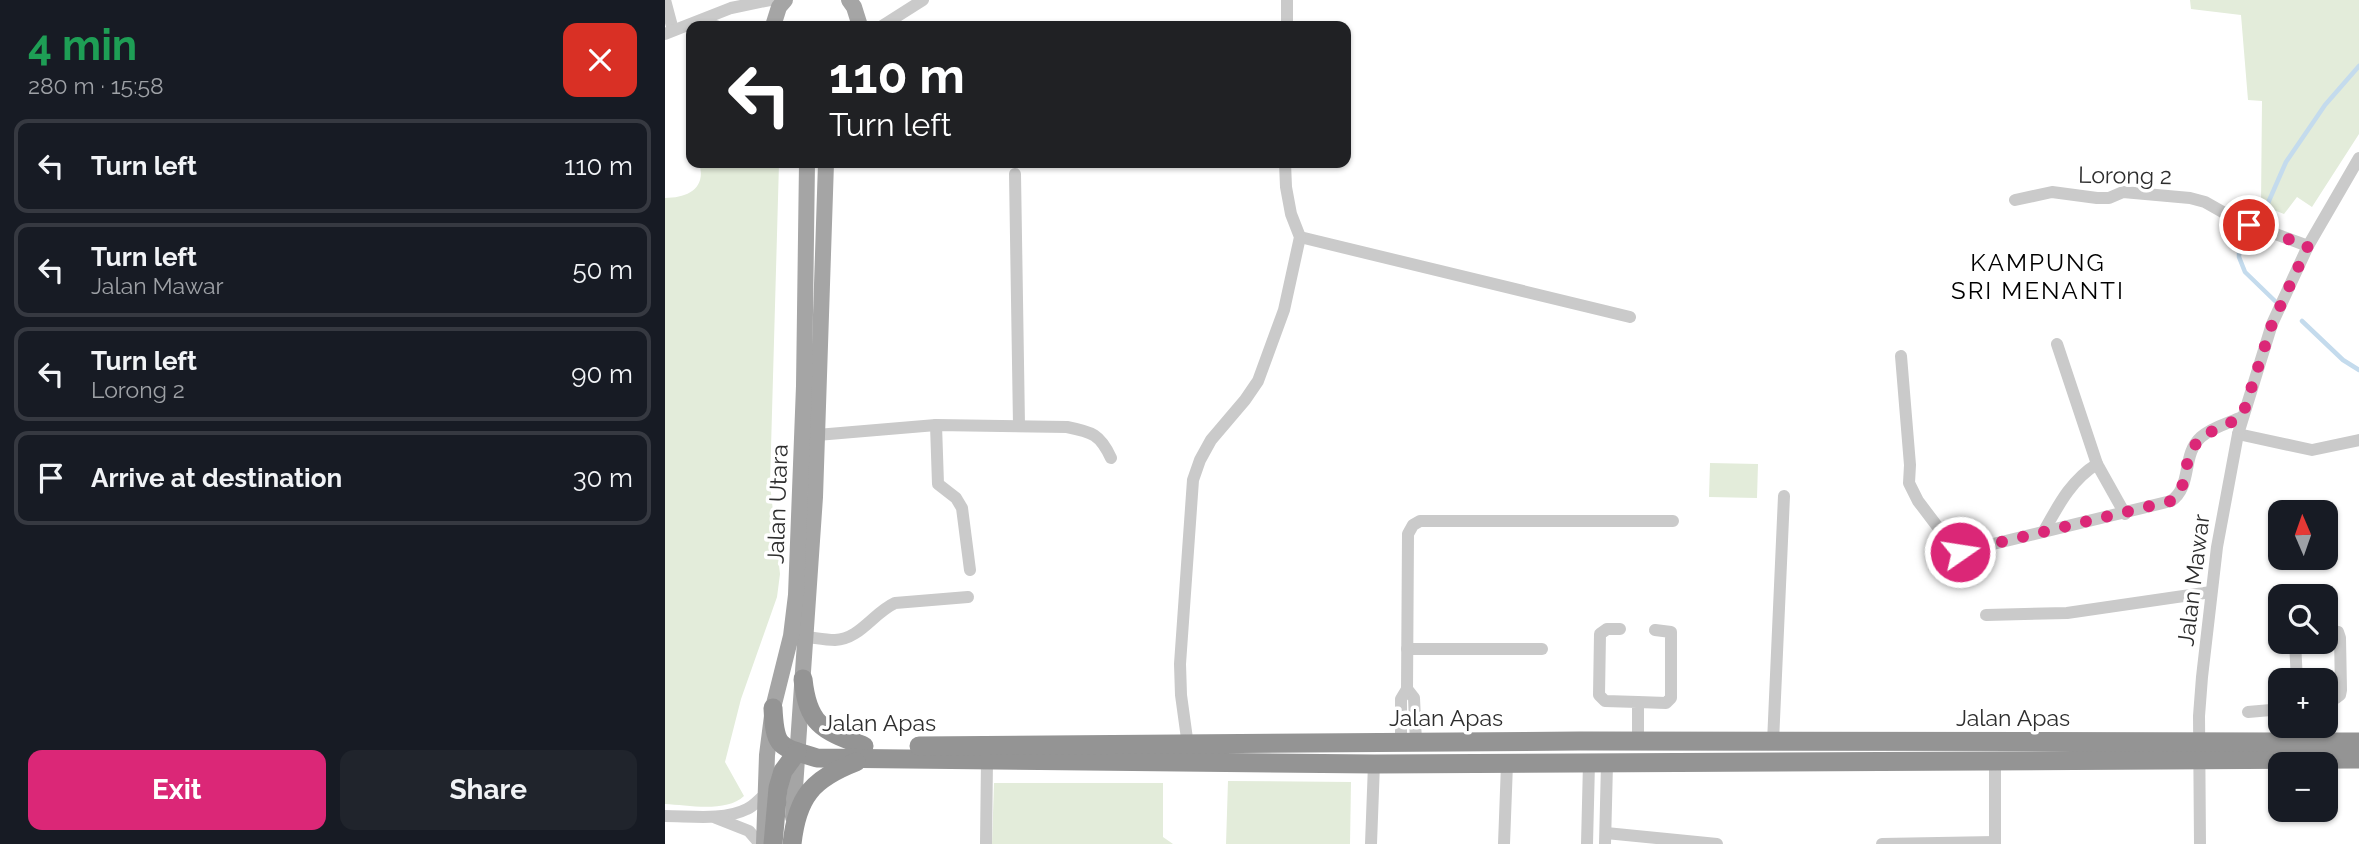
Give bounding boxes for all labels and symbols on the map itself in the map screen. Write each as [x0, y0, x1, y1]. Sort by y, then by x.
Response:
street label: Lorong 2 [2078, 161, 2172, 189]
pin [2219, 195, 2279, 255]
district label: KAMPUNG SRI MENANTI [1951, 248, 2125, 305]
street label: Jalan Utara [761, 444, 793, 564]
north arrow [2268, 500, 2338, 570]
street label: Jalan Mawar [2172, 512, 2214, 648]
position arrow [1923, 515, 1997, 589]
street label: Jalan Apas [1389, 704, 1503, 731]
street label: Jalan Apas [1956, 704, 2070, 731]
street label: Jalan Apas [822, 709, 936, 736]

